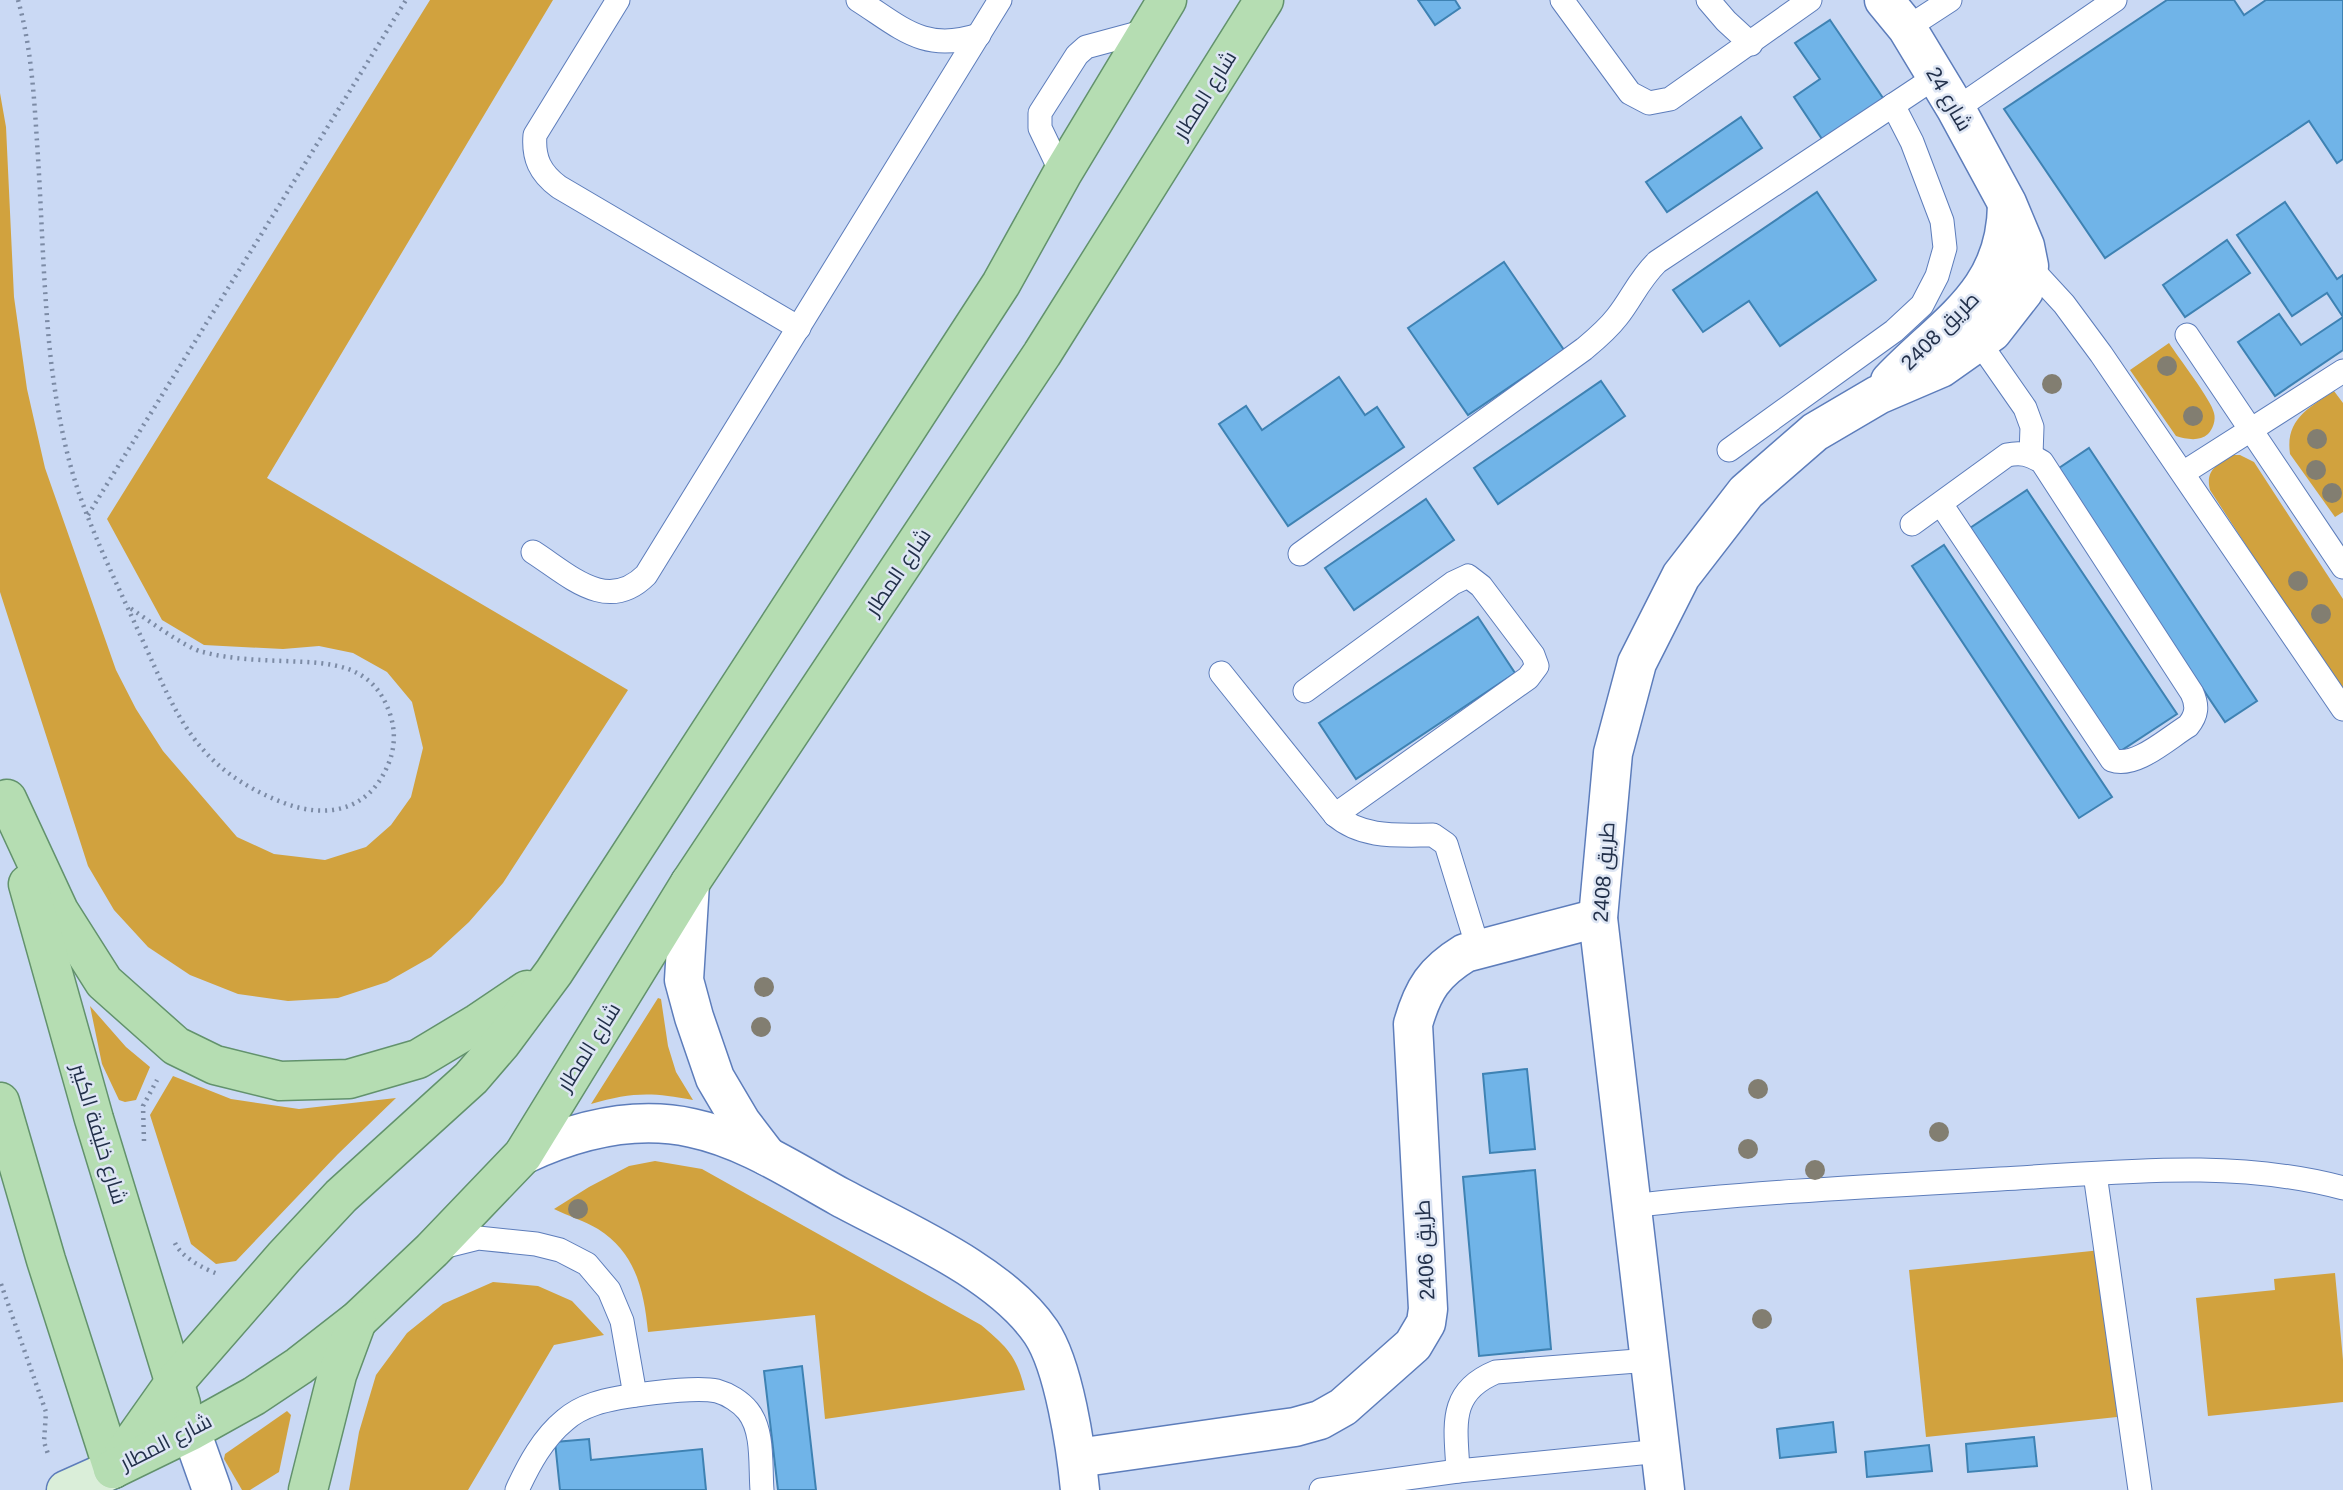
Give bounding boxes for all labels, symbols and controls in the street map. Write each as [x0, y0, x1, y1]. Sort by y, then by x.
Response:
street label: شارع المطار [1168, 46, 1243, 145]
street label: شارع 24 [1919, 63, 1977, 136]
street label: طريق 2408 [1896, 287, 1985, 376]
street label: شارع المطار [860, 524, 937, 622]
street label: طريق 2408 [1589, 821, 1620, 923]
street label: شارع المطار [552, 998, 627, 1097]
street label: شارع خليفة الكبير [64, 1060, 132, 1208]
street label: طريق 2406 [1410, 1199, 1441, 1301]
street label: شارع المطار [115, 1409, 217, 1478]

